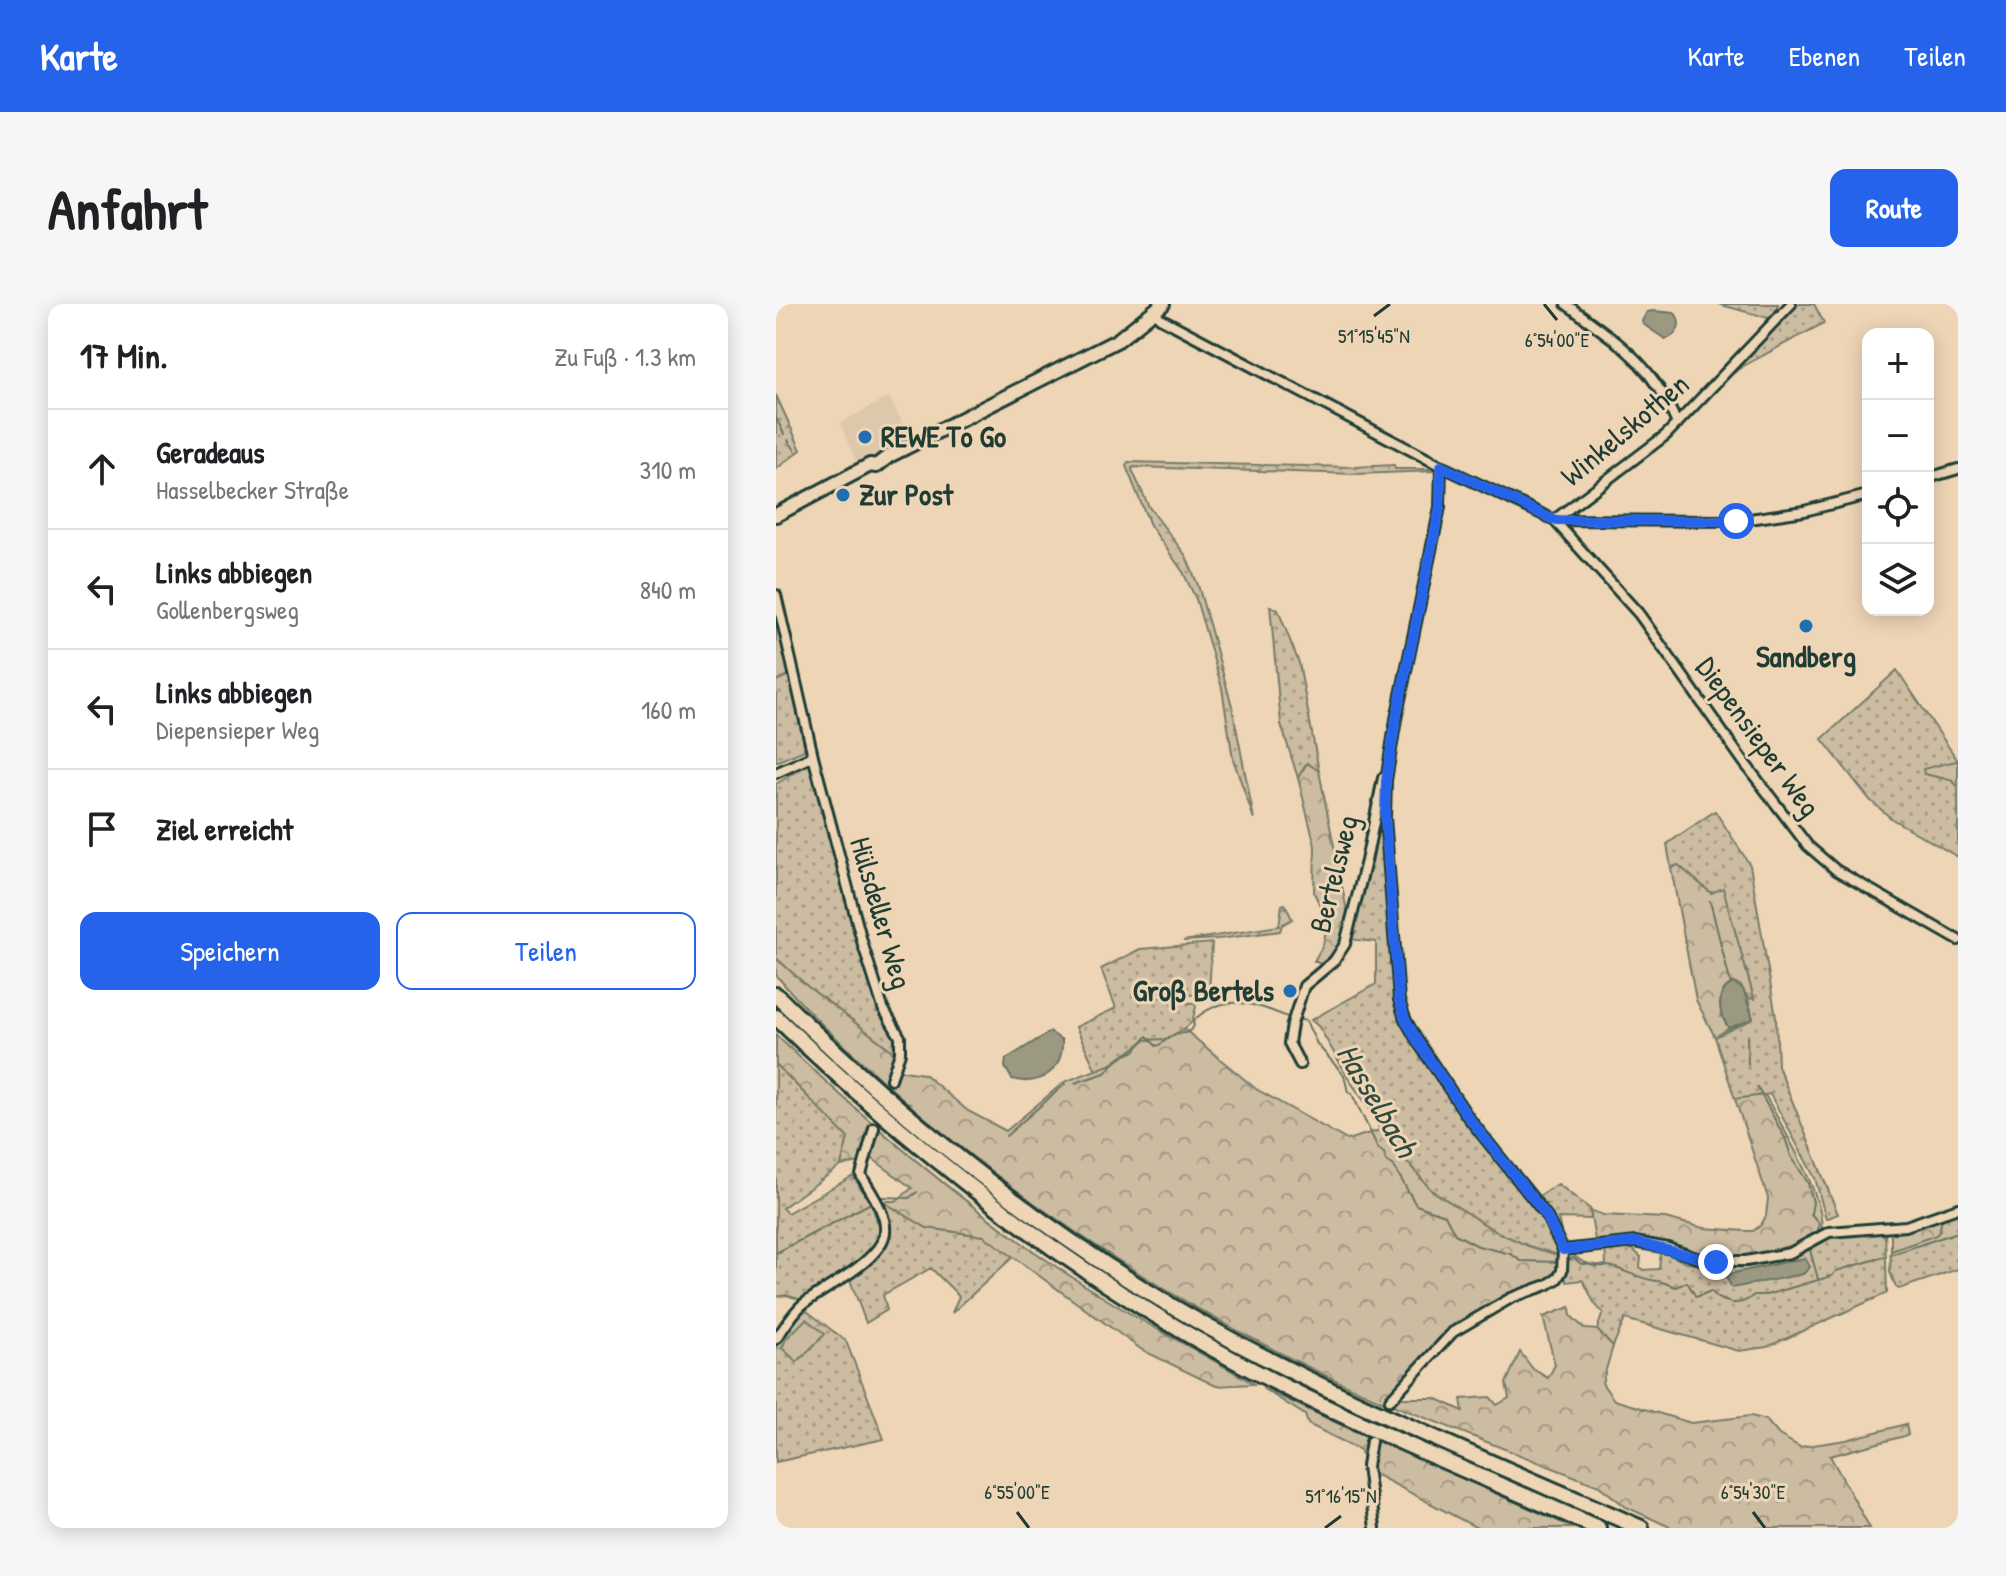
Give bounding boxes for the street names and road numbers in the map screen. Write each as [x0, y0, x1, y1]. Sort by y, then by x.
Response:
street label: Winkelskothen [1552, 364, 1697, 495]
street label: Diepensieper Weg [1687, 648, 1830, 824]
street label: Bertelsweg [1299, 811, 1367, 937]
street label: Hülsdeller Weg [841, 832, 923, 993]

